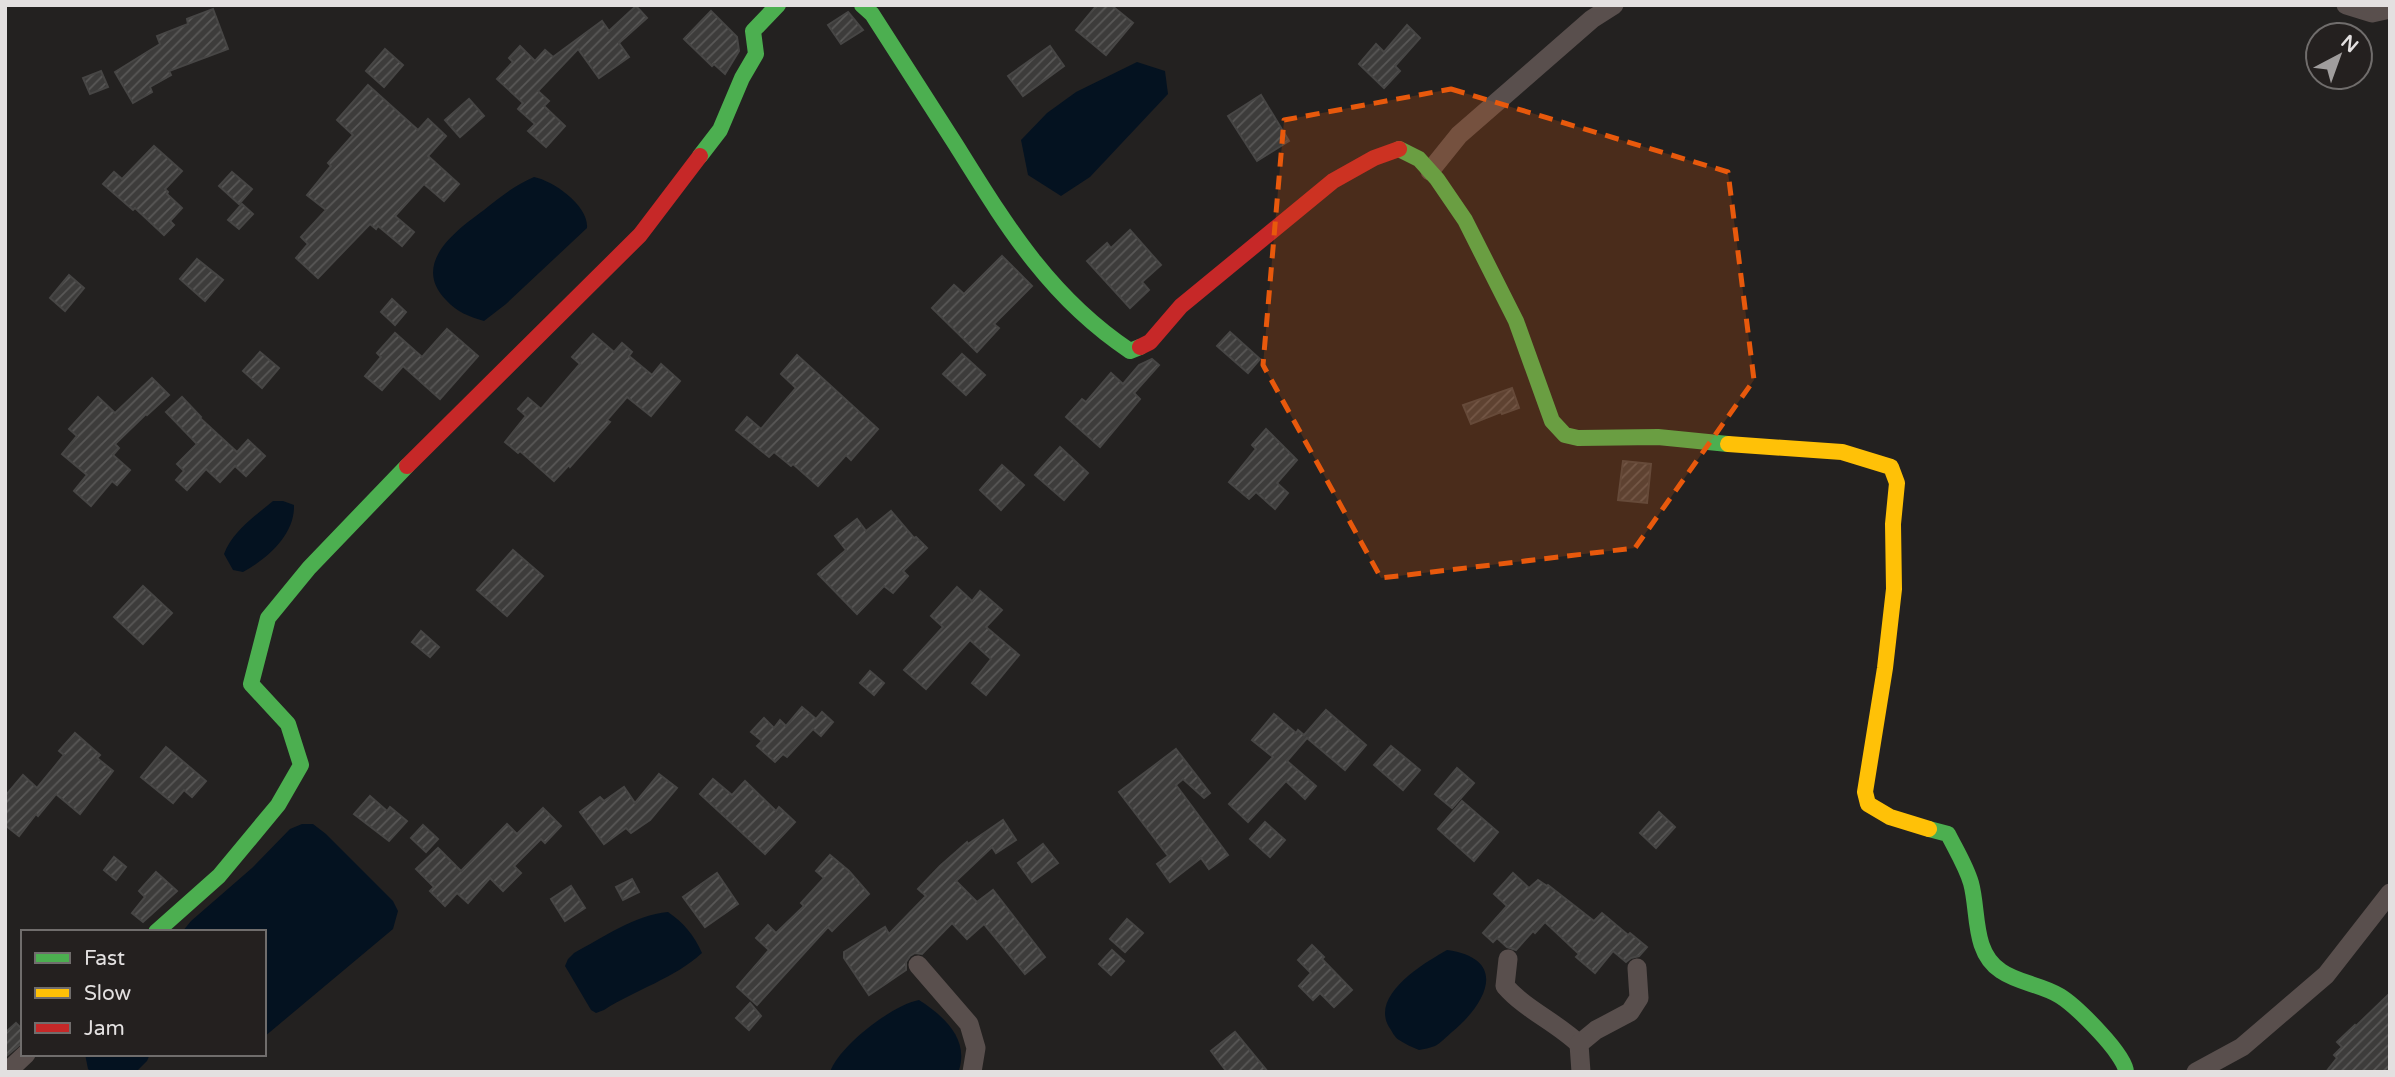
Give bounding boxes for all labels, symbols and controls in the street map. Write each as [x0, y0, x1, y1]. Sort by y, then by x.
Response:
north arrow [2304, 21, 2374, 91]
text: N [2337, 31, 2362, 57]
legend [21, 930, 266, 1056]
text: Fast [84, 946, 125, 971]
text: Slow [84, 981, 132, 1006]
text: Jam [84, 1016, 125, 1041]

